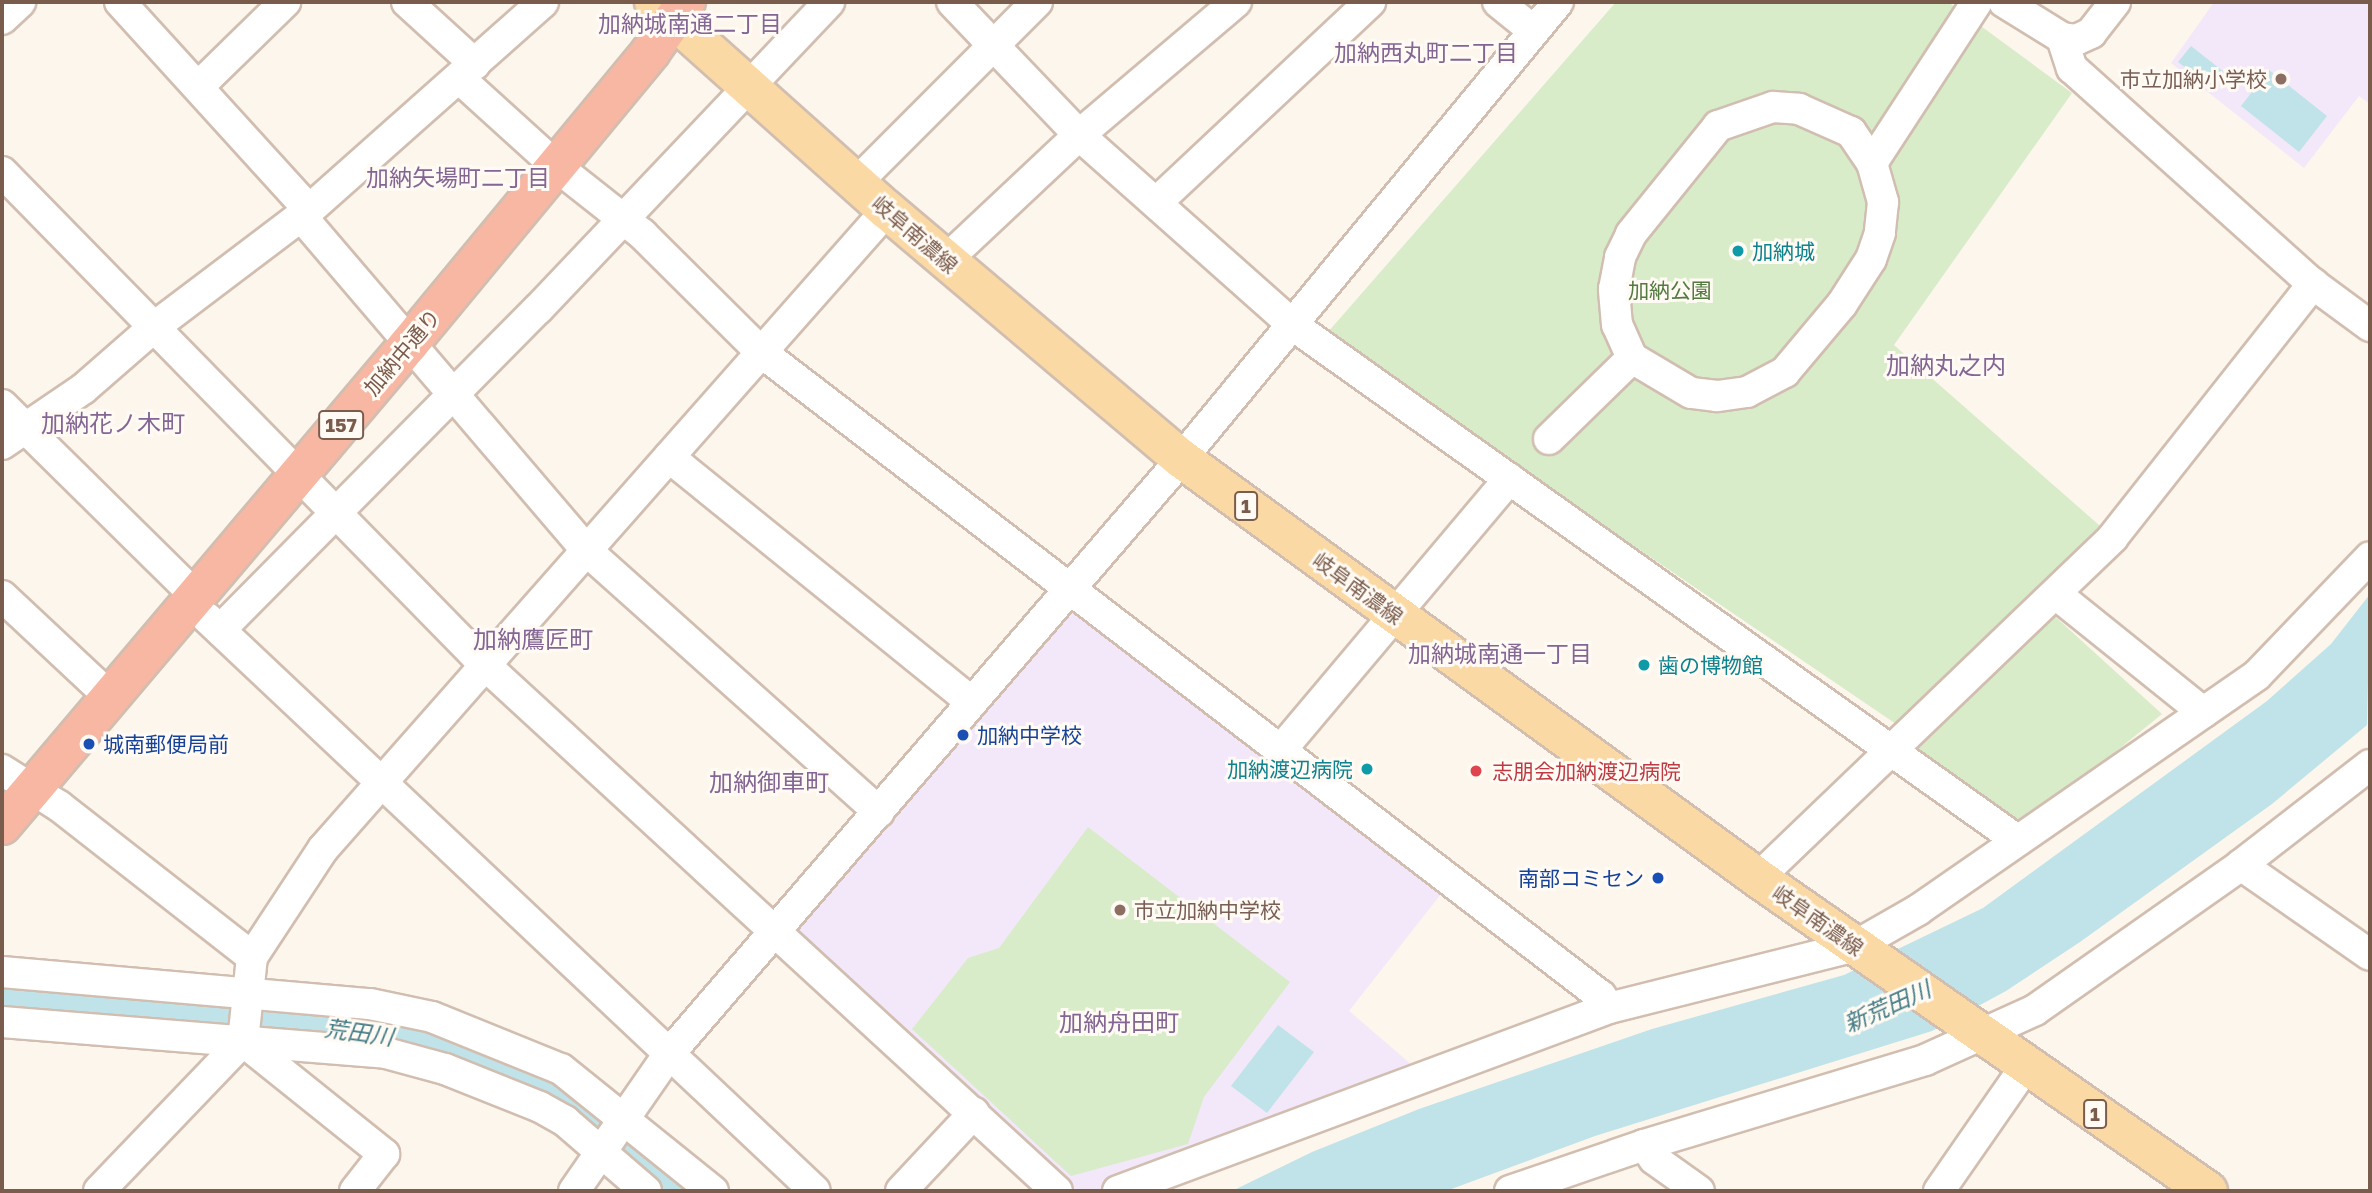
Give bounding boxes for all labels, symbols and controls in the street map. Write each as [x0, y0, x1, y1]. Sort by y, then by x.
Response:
district label: 加納城南通二丁目 [598, 9, 782, 37]
district label: 加納西丸町二丁目 [1334, 38, 1518, 66]
place label: 市立加納小学校 [2120, 66, 2267, 92]
marker: 市立加納小学校 [2273, 71, 2289, 87]
district label: 加納矢場町二丁目 [366, 163, 550, 191]
street label: 岐阜南濃線 [867, 190, 963, 278]
place label: 加納城 [1752, 238, 1815, 264]
marker: 加納城 [1730, 243, 1746, 259]
park label: 加納公園 [1628, 277, 1712, 303]
street label: 加納中通り [359, 304, 445, 400]
district label: 加納丸之内 [1886, 351, 2006, 379]
district label: 加納花ノ木町 [41, 409, 185, 437]
road number: 157 [316, 410, 366, 440]
road number: 1 [1234, 491, 1258, 522]
street label: 岐阜南濃線 [1308, 547, 1408, 629]
district label: 加納鷹匠町 [473, 625, 593, 653]
district label: 加納城南通一丁目 [1408, 639, 1592, 667]
place label: 歯の博物館 [1658, 652, 1763, 678]
marker: 歯の博物館 [1636, 657, 1652, 673]
place label: 加納中学校 [977, 722, 1082, 748]
marker: 加納中学校 [955, 727, 971, 743]
place label: 城南郵便局前 [103, 731, 229, 757]
marker: 城南郵便局前 [81, 736, 97, 752]
place label: 加納渡辺病院 [1227, 756, 1353, 782]
place label: 志朋会加納渡辺病院 [1492, 758, 1681, 784]
marker: 加納渡辺病院 [1359, 761, 1375, 777]
marker: 志朋会加納渡辺病院 [1466, 761, 1486, 781]
district label: 加納御車町 [709, 768, 829, 796]
place label: 南部コミセン [1518, 865, 1644, 891]
marker: 南部コミセン [1650, 870, 1666, 886]
street label: 岐阜南濃線 [1768, 880, 1868, 960]
place label: 市立加納中学校 [1134, 897, 1281, 923]
marker: 市立加納中学校 [1112, 902, 1128, 918]
water label: 新荒田川 [1839, 975, 1935, 1037]
district label: 加納舟田町 [1059, 1008, 1179, 1036]
water label: 荒田川 [323, 1014, 395, 1050]
road number: 1 [2083, 1098, 2107, 1130]

